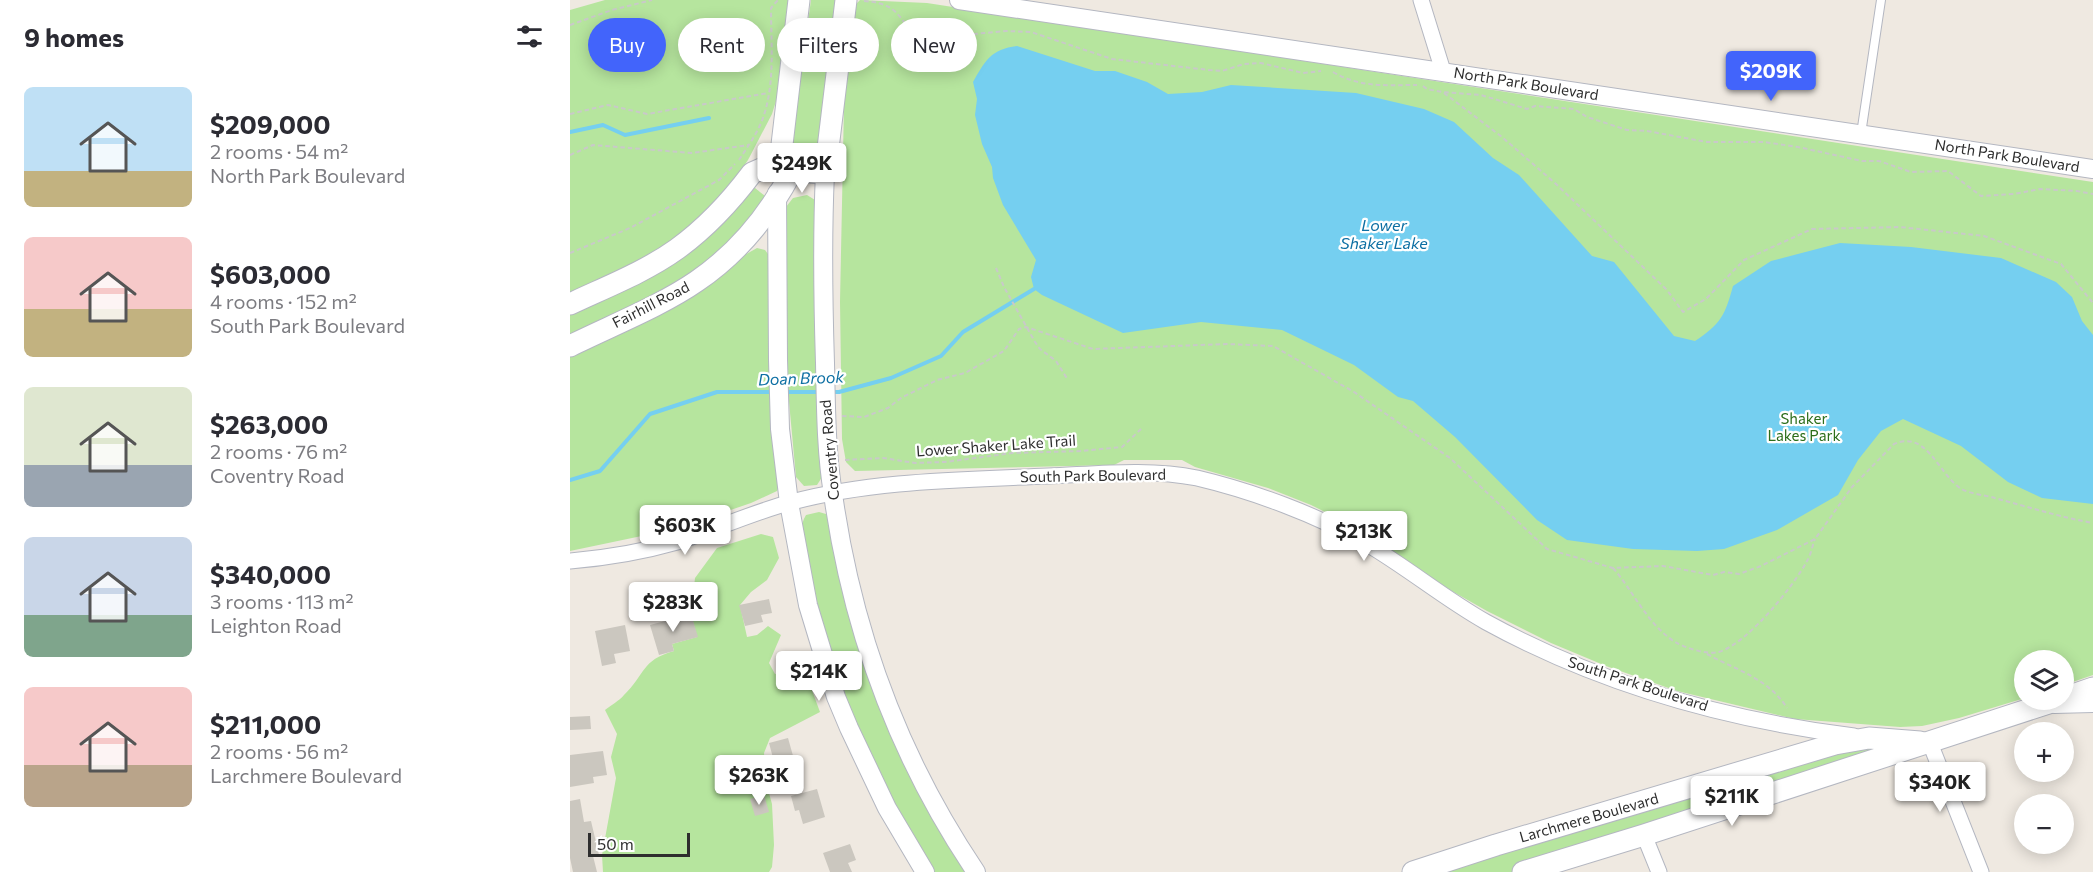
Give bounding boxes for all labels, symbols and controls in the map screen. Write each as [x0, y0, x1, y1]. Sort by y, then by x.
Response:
chip: Buy [588, 18, 666, 72]
chip: Rent [678, 18, 765, 72]
chip: Filters [777, 18, 879, 72]
chip: New [891, 18, 977, 72]
icon: filters [513, 20, 546, 53]
text: 9 homes [24, 21, 124, 52]
pin: $209K [1729, 51, 1813, 102]
text: $209K [1740, 58, 1802, 82]
street label: North Park Boulevard [1452, 63, 1600, 103]
text: $209,000 [210, 108, 331, 139]
icon: home [72, 111, 144, 183]
street label: North Park Boulevard [1933, 135, 2081, 175]
text: 2 rooms · 54 m² [210, 139, 348, 163]
pin: $249K [760, 143, 844, 194]
text: $249K [771, 150, 833, 174]
text: North Park Boulevard [210, 163, 405, 187]
water label: Lower Shaker Lake [1340, 215, 1428, 252]
text: $603,000 [210, 258, 331, 289]
icon: home [72, 261, 144, 333]
street label: Fairhill Road [609, 277, 692, 331]
text: 4 rooms · 152 m² [210, 289, 357, 313]
text: South Park Boulevard [210, 313, 405, 337]
water label: Doan Brook [758, 366, 845, 388]
street label: Coventry Road [816, 399, 842, 501]
text: $263,000 [210, 408, 328, 439]
park label: Shaker Lakes Park [1767, 409, 1841, 444]
icon: home [72, 411, 144, 483]
street label: Lower Shaker Lake Trail [915, 430, 1077, 460]
text: 2 rooms · 76 m² [210, 439, 347, 463]
text: Coventry Road [210, 463, 344, 487]
street label: South Park Boulevard [1020, 465, 1166, 485]
pin: $603K [643, 505, 727, 556]
pin: $213K [1322, 511, 1406, 562]
text: $603K [654, 512, 716, 536]
text: $213K [1335, 518, 1393, 542]
text: $340,000 [210, 558, 331, 589]
icon: home [72, 561, 144, 633]
pin: $283K [631, 582, 715, 633]
text: 3 rooms · 113 m² [210, 589, 354, 613]
text: $283K [643, 589, 703, 613]
text: Leighton Road [210, 613, 341, 637]
map controls [2014, 650, 2074, 854]
button: layers [2014, 650, 2074, 710]
pin: $214K [777, 651, 861, 702]
street label: South Park Boulevard [1566, 652, 1711, 714]
text: $214K [790, 658, 848, 682]
text: $211,000 [210, 708, 321, 739]
icon: home [72, 711, 144, 783]
button: + [2014, 722, 2074, 782]
text: 2 rooms · 56 m² [210, 739, 348, 763]
pin: $263K [717, 755, 801, 806]
text: $263K [729, 762, 789, 786]
pin: $340K [1898, 762, 1982, 813]
text: Larchmere Boulevard [210, 763, 402, 787]
text: $340K [1909, 769, 1971, 793]
pin: $211K [1690, 776, 1774, 827]
text: $211K [1705, 783, 1759, 807]
street label: Larchmere Boulevard [1517, 789, 1660, 846]
button: − [2014, 794, 2074, 854]
scale bar [588, 830, 690, 858]
text: 50 m [597, 834, 634, 853]

